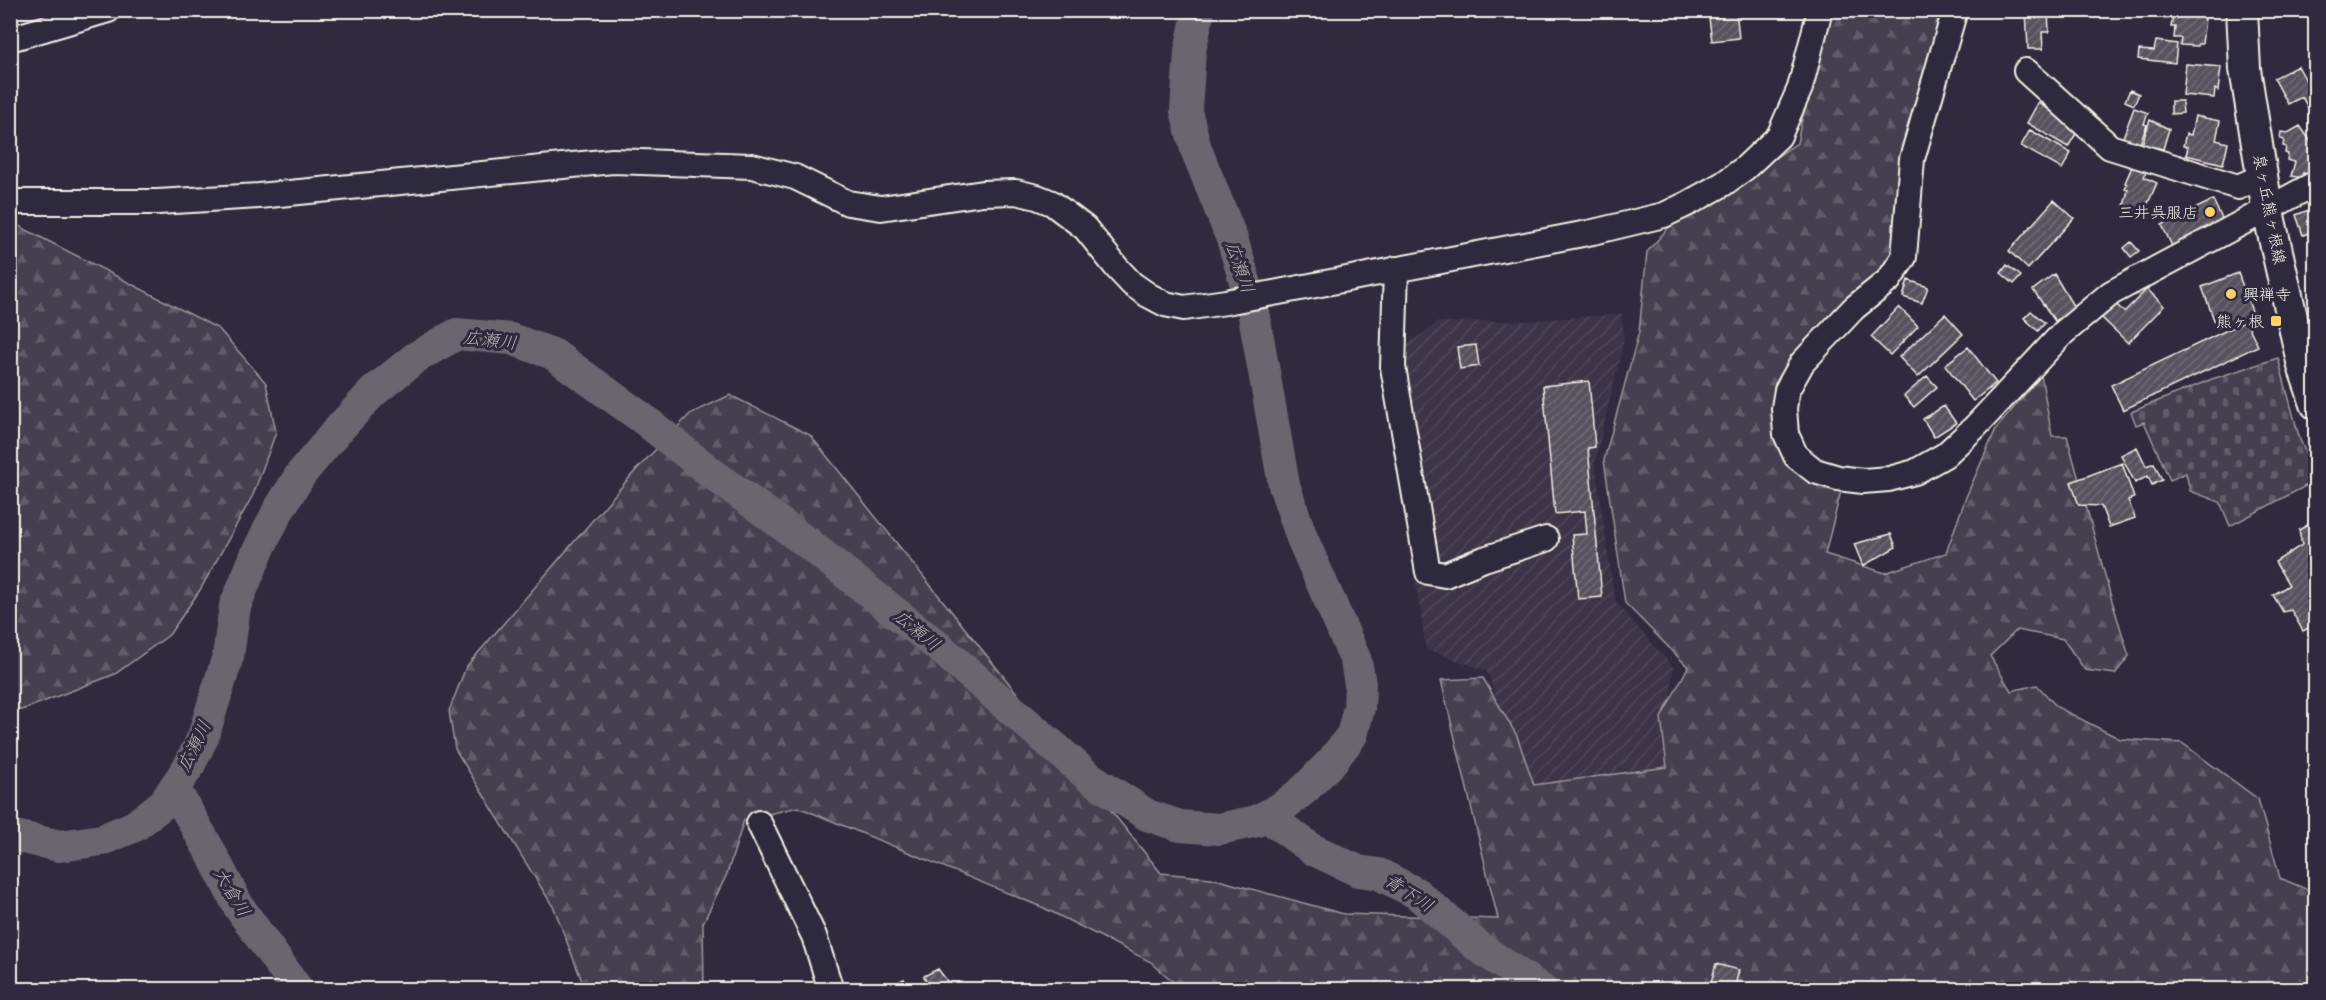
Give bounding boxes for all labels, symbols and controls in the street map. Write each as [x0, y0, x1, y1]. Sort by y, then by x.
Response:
street label: 泉ヶ丘熊ヶ根線 [2249, 152, 2293, 266]
place label: 三井呉服店 [2118, 199, 2198, 223]
marker: 三井呉服店 [2203, 205, 2217, 219]
water label: 広瀬川 [1220, 237, 1263, 296]
place label: 興禅寺 [2243, 281, 2291, 305]
marker: 興禅寺 [2224, 287, 2238, 301]
place label: 熊ヶ根 [2216, 308, 2264, 332]
marker: 熊ヶ根 [2269, 314, 2283, 328]
water label: 広瀬川 [462, 322, 519, 355]
water label: 広瀬川 [888, 601, 947, 656]
water label: 広瀬川 [169, 715, 217, 776]
water label: 大倉川 [208, 861, 259, 921]
water label: 青下川 [1380, 866, 1440, 918]

